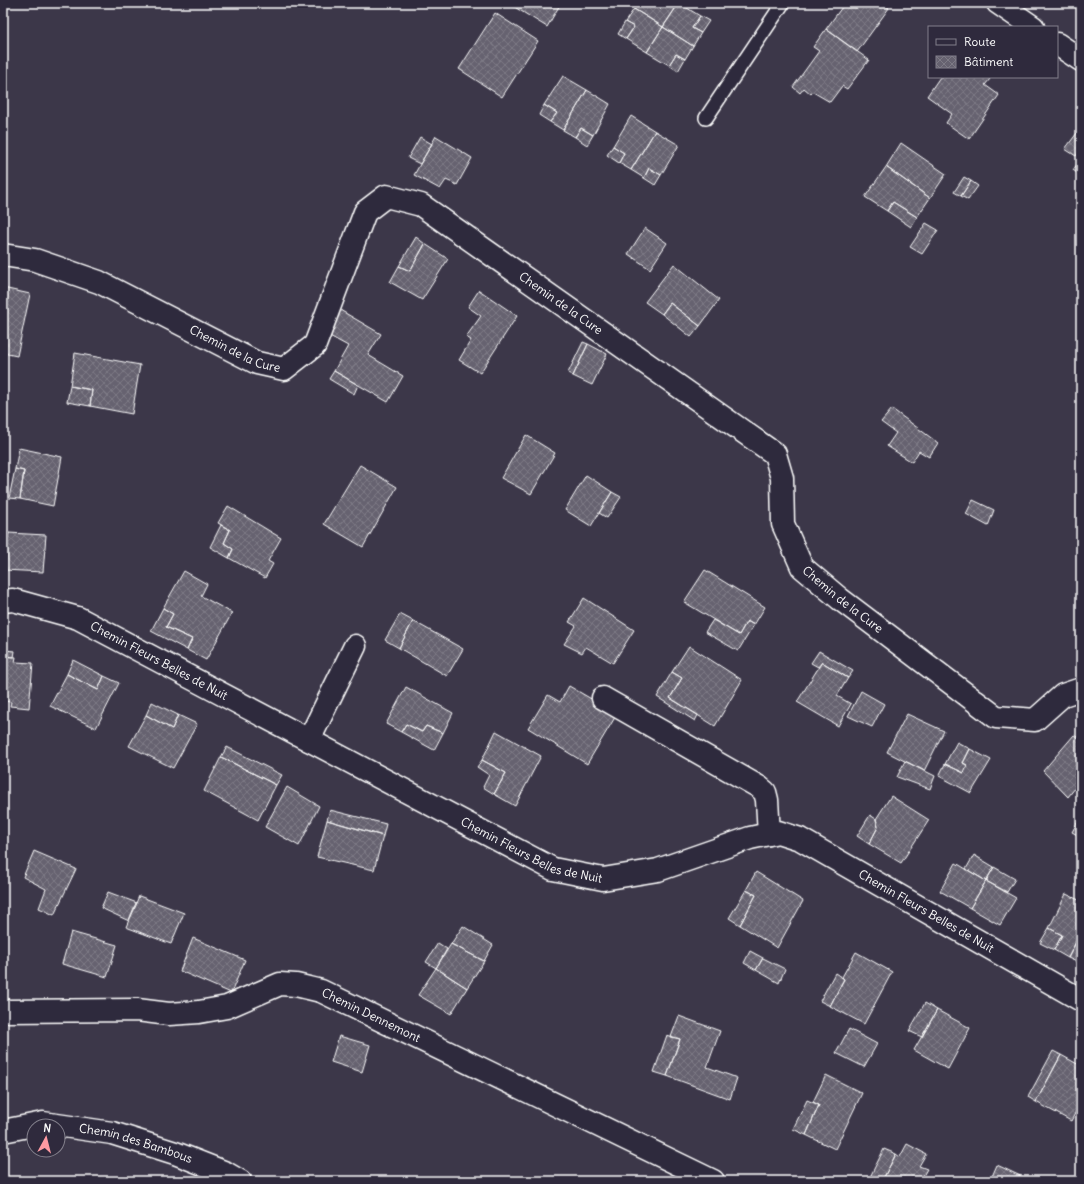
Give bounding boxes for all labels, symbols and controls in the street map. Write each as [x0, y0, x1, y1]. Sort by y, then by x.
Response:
legend [928, 26, 1058, 78]
text: Route [964, 34, 996, 49]
text: Bâtiment [964, 54, 1013, 69]
street label: Chemin de la Cure [516, 268, 606, 337]
street label: Chemin de la Cure [187, 322, 282, 375]
street label: Chemin de la Cure [800, 563, 886, 636]
street label: Chemin Fleurs Belles de Nuit [88, 618, 230, 703]
street label: Chemin Fleurs Belles de Nuit [458, 814, 604, 886]
street label: Chemin Fleurs Belles de Nuit [856, 866, 997, 956]
street label: Chemin Dennemont [320, 985, 423, 1045]
north arrow [26, 1118, 66, 1158]
street label: Chemin des Bambous [78, 1120, 195, 1166]
text: N [43, 1121, 52, 1135]

